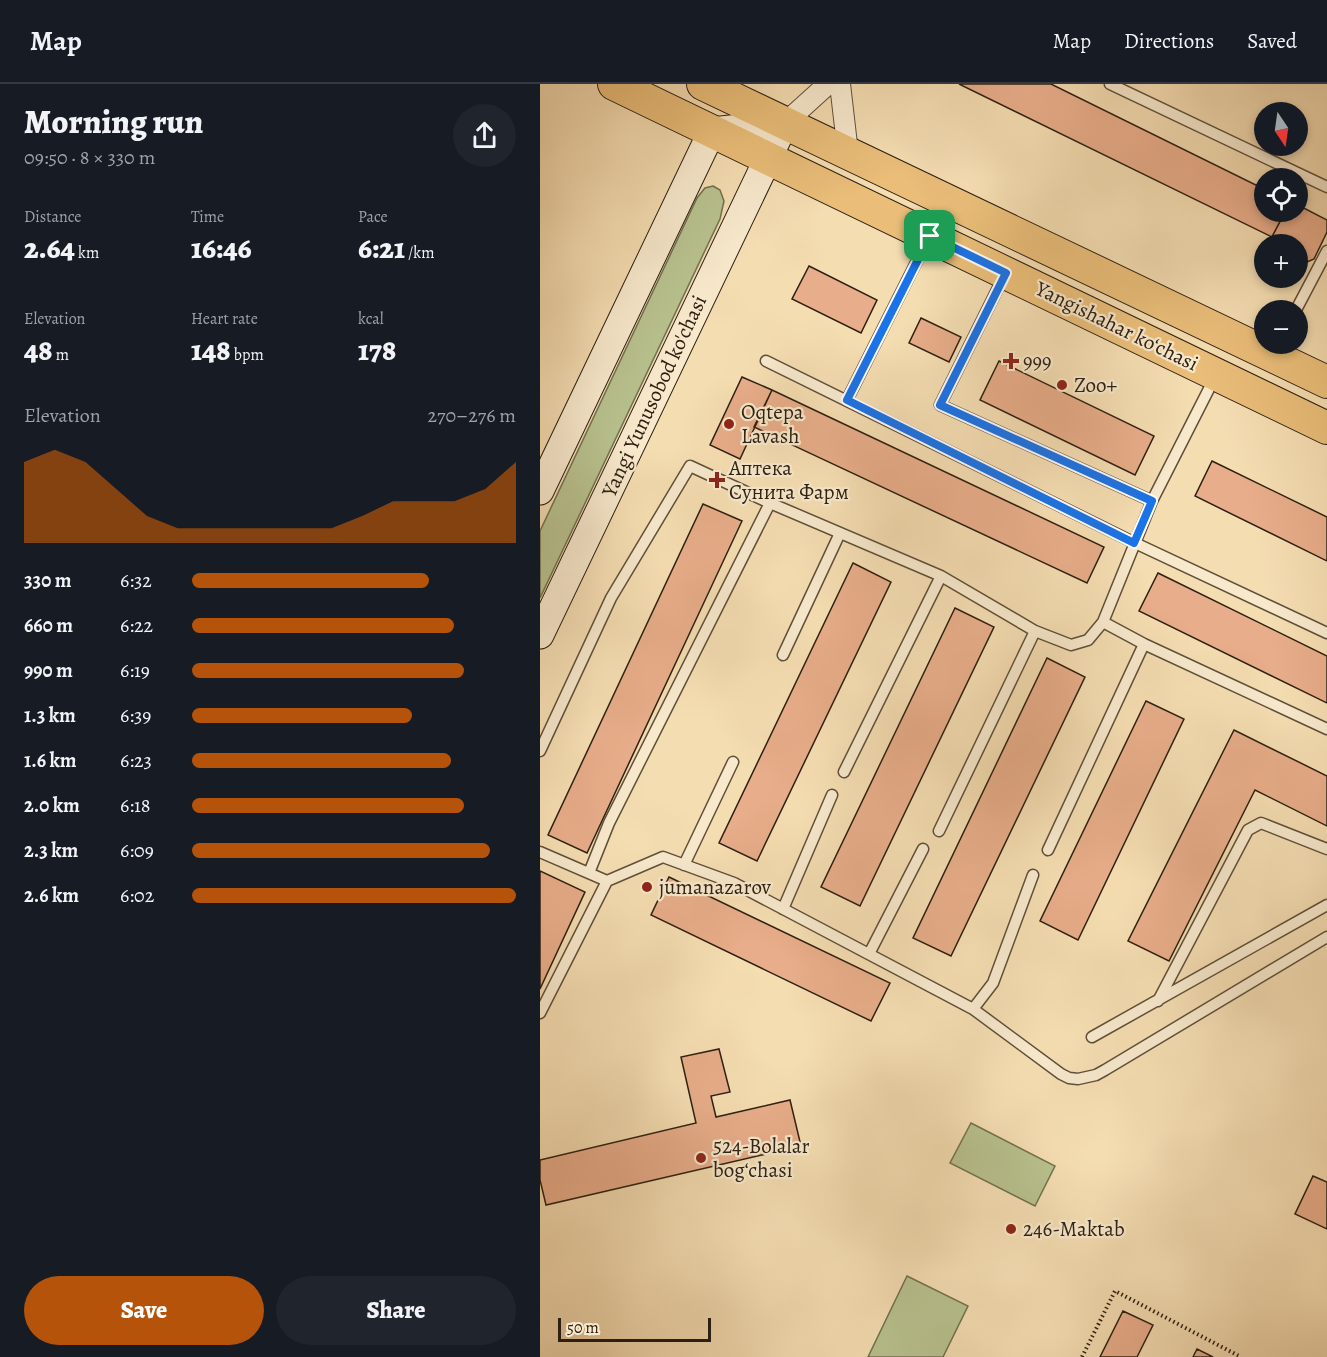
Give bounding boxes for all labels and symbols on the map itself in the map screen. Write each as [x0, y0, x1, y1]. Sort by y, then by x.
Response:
north arrow [1254, 102, 1308, 156]
pin [904, 210, 955, 261]
street label: Yangishahar ko‘chasi [1030, 274, 1203, 378]
street label: Yangi Yunusobod ko'chasi [595, 291, 713, 502]
place label: 999 [1023, 347, 1052, 375]
marker: 999 [1004, 354, 1018, 368]
place label: Zoo+ [1074, 371, 1117, 399]
marker: Zoo+ [1055, 378, 1069, 392]
place label: Oqtepa Lavash [741, 398, 804, 450]
marker: Oqtepa Lavash [722, 417, 736, 431]
place label: Аптека Сунита Фарм [728, 454, 849, 506]
marker: Аптека Сунита Фарм [710, 473, 724, 487]
place label: jumanazarov [659, 873, 772, 901]
marker: jumanazarov [640, 880, 654, 894]
place label: 524-Bolalar bogʻchasi [713, 1132, 810, 1184]
marker: 524-Bolalar bogʻchasi [694, 1151, 708, 1165]
place label: 246-Maktab [1023, 1215, 1125, 1243]
marker: 246-Maktab [1004, 1222, 1018, 1236]
scale bar [558, 1315, 711, 1342]

